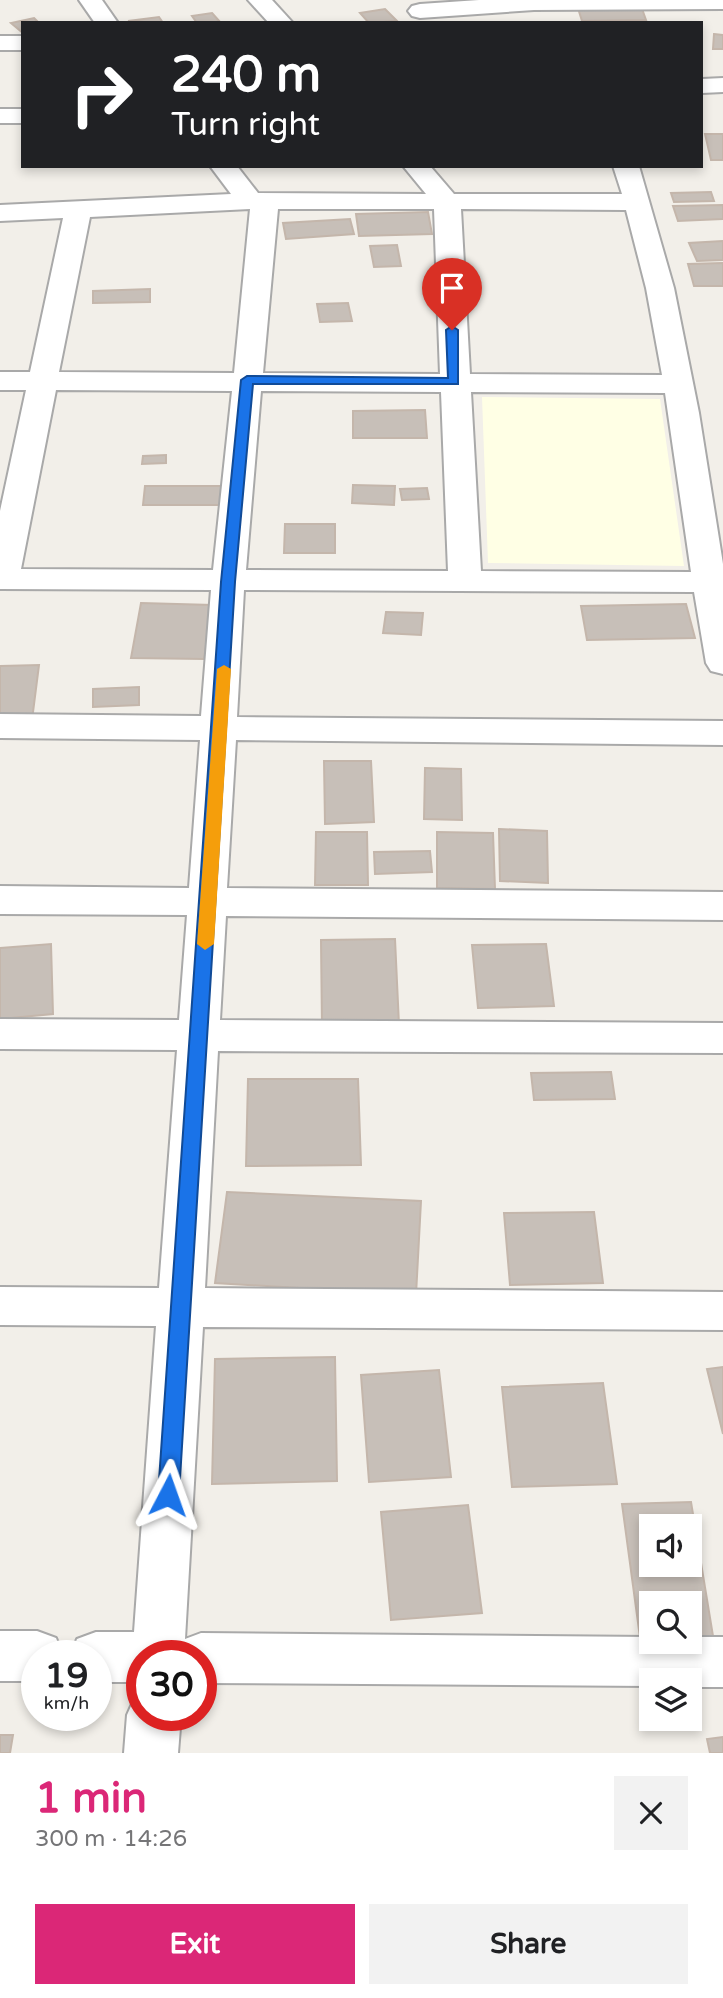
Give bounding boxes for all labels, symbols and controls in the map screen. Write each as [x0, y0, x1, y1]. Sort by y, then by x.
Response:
text: 240 m [171, 46, 321, 105]
icon: right [56, 49, 147, 140]
text: Turn right [171, 106, 320, 144]
pin [422, 258, 482, 330]
icon: arrive [433, 269, 471, 307]
position arrow [131, 1458, 205, 1532]
map controls [639, 1514, 702, 1731]
button: sound [639, 1514, 702, 1577]
button: search [639, 1591, 702, 1654]
speed limit sign: 30 [126, 1640, 217, 1731]
text: 19 [45, 1655, 88, 1697]
button: layers [639, 1668, 702, 1731]
text: km/h [44, 1692, 89, 1714]
text: 1 min [35, 1773, 147, 1824]
button: close [614, 1776, 688, 1850]
text: 300 m · 14:26 [35, 1825, 187, 1853]
button: Exit [35, 1904, 355, 1984]
button: Share [369, 1904, 688, 1984]

